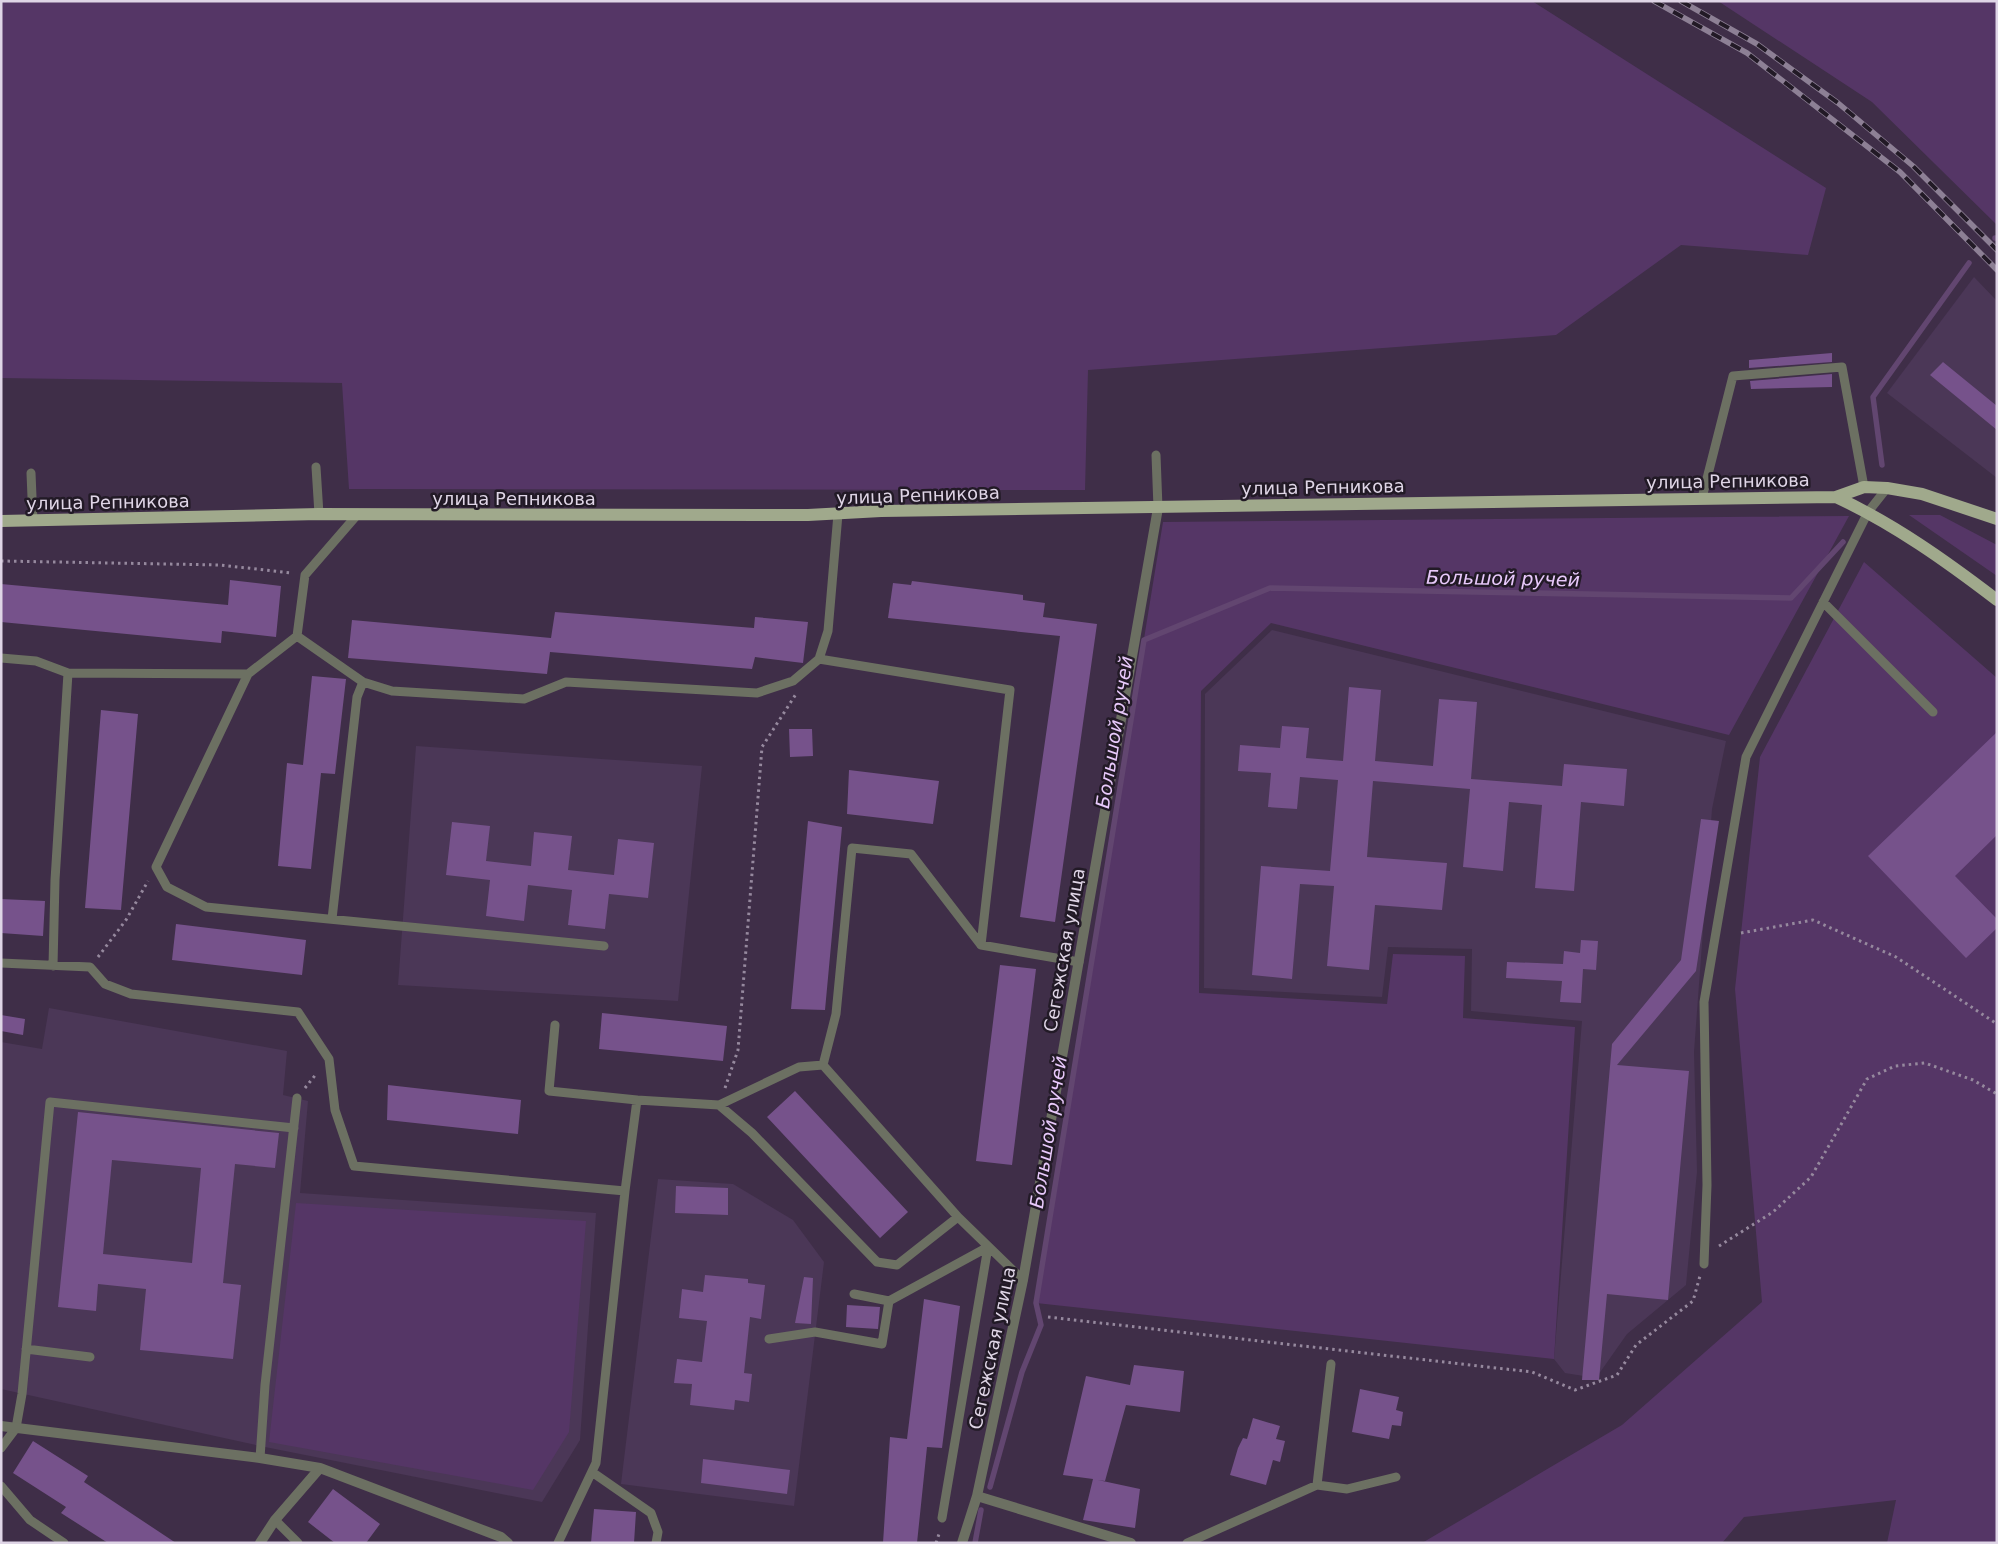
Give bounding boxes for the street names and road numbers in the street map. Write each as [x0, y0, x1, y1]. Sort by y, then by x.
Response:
street label: улица Репникова [1646, 469, 1810, 493]
street label: улица Репникова [1241, 475, 1405, 499]
street label: улица Репникова [836, 482, 1000, 508]
street label: улица Репникова [432, 488, 596, 509]
street label: улица Репникова [26, 490, 190, 514]
street label: Сегежская улица [1039, 866, 1089, 1034]
street label: Сегежская улица [964, 1265, 1020, 1431]

